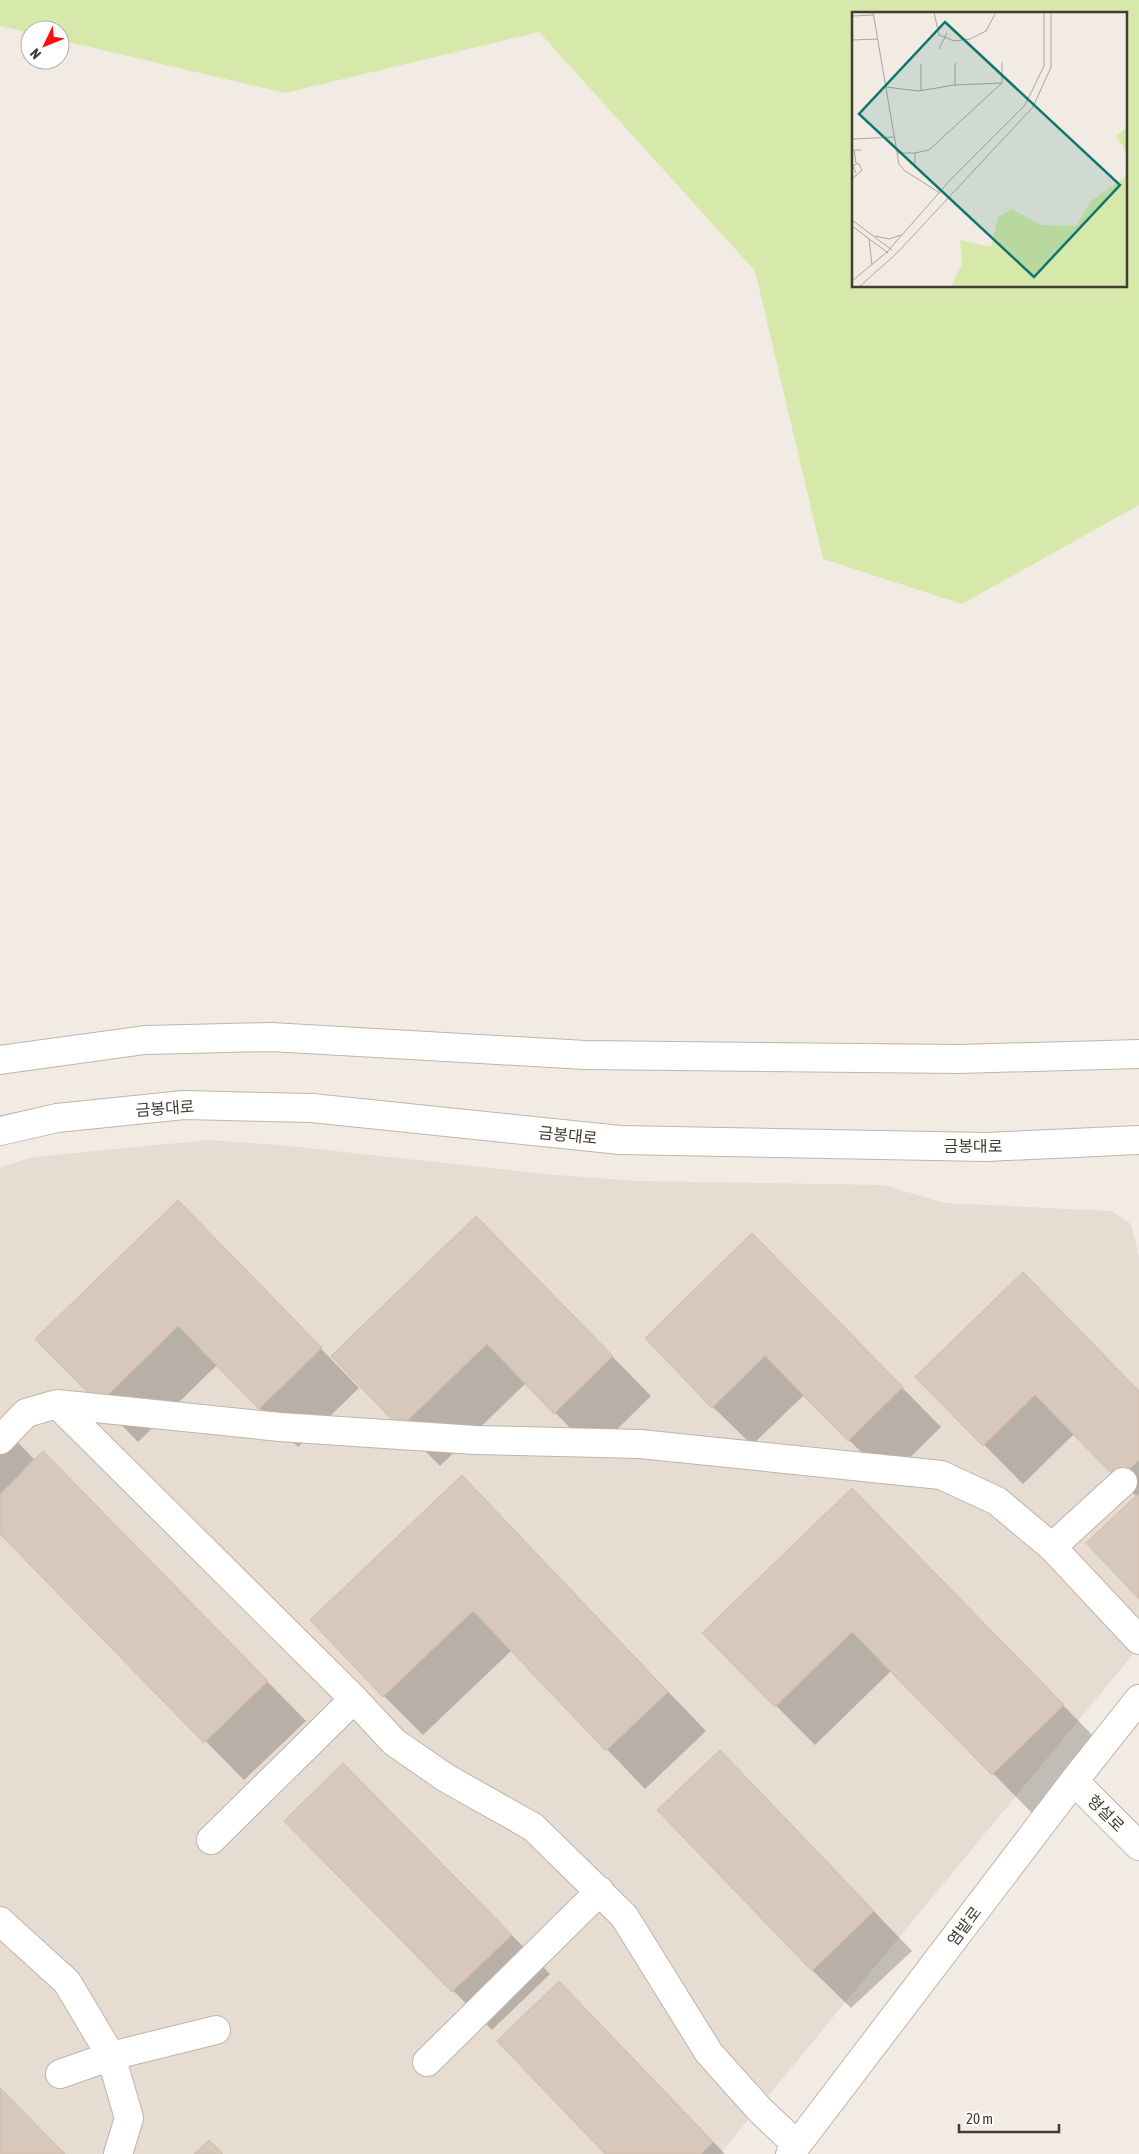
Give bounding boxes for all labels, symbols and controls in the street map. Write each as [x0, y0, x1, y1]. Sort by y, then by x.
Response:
inset map [852, 12, 1126, 288]
north arrow [20, 20, 70, 70]
text: N [27, 45, 44, 62]
street label: 금봉대로 [135, 1097, 195, 1119]
street label: 금봉대로 [538, 1123, 598, 1147]
street label: 금봉대로 [944, 1137, 1003, 1155]
street label: 형설로 [1084, 1791, 1128, 1835]
street label: 염밭로 [944, 1903, 985, 1949]
scale bar [959, 2102, 1059, 2134]
text: 20 m [966, 2110, 993, 2127]

